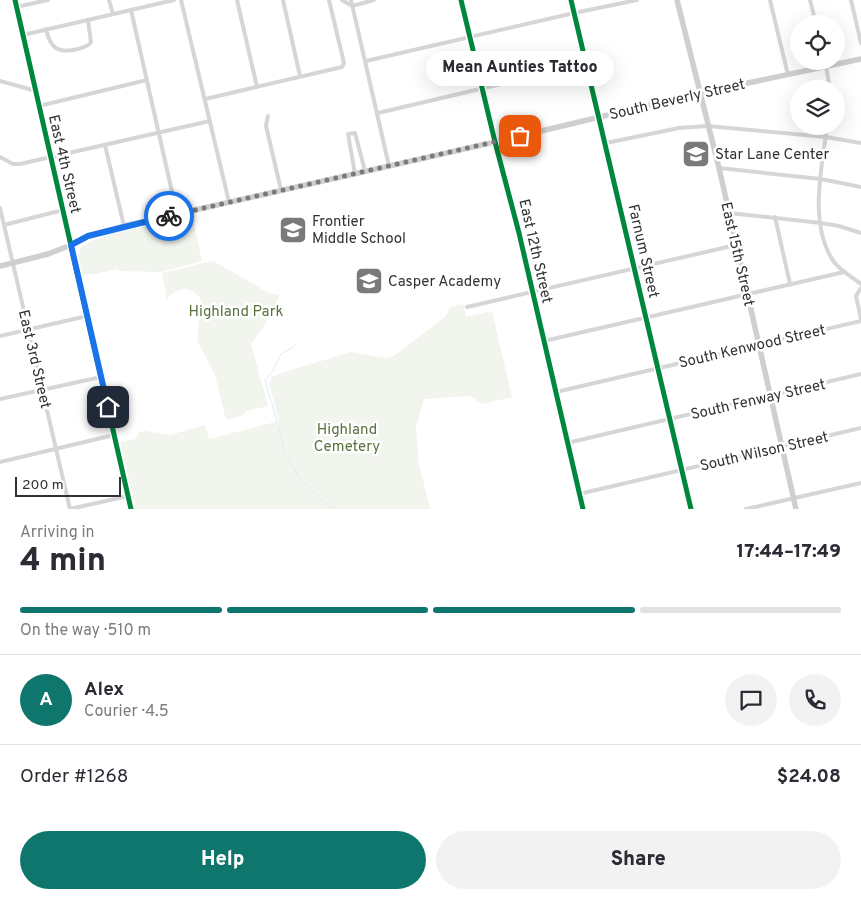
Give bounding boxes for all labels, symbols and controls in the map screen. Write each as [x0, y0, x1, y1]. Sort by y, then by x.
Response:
map controls [790, 15, 845, 135]
button: locate [790, 15, 845, 70]
callout: Mean Aunties Tattoo [426, 51, 614, 86]
text: Mean Aunties Tattoo [442, 58, 598, 78]
street label: South Beverly Street [608, 76, 747, 125]
button: layers [790, 80, 845, 135]
street label: East 4th Street [43, 113, 84, 216]
pin [499, 115, 541, 157]
icon: bag [506, 122, 534, 150]
school or university icon: Star Lane Center [681, 139, 711, 169]
place label: Star Lane Center [715, 146, 829, 165]
courier [144, 191, 194, 241]
street label: East 12th Street [513, 197, 556, 305]
street label: East 15th Street [715, 200, 758, 308]
icon: bike [155, 202, 183, 230]
street label: Farnum Street [623, 203, 663, 300]
place label: Frontier Middle School [312, 213, 406, 249]
school or university icon: Frontier Middle School [278, 215, 308, 245]
school or university icon: Casper Academy [354, 266, 384, 296]
place label: Casper Academy [388, 273, 501, 292]
park label: Highland Park [189, 303, 283, 322]
street label: East 3rd Street [13, 308, 54, 411]
street label: South Kenwood Street [677, 321, 828, 374]
street label: South Fenway Street [689, 376, 828, 425]
pin [87, 386, 129, 428]
icon: home [94, 393, 122, 421]
park label: Highland Cemetery [314, 421, 380, 457]
street label: South Wilson Street [698, 428, 830, 476]
scale bar [15, 474, 121, 497]
text: 200 m [22, 477, 64, 494]
text: Arriving in [20, 523, 95, 543]
text: 17:44–17:49 [736, 540, 841, 564]
text: 4 min [20, 542, 106, 582]
text: On the way · 510 m [20, 621, 151, 641]
button: chat [725, 674, 777, 726]
button: phone [789, 674, 841, 726]
text: Alex [84, 678, 124, 702]
text: A [39, 688, 53, 712]
text: Courier · 4.5 [84, 702, 169, 722]
text: Order #1268 [20, 765, 128, 789]
text: $24.08 [777, 765, 841, 789]
button: Help [20, 831, 426, 889]
button: Share [436, 831, 841, 889]

